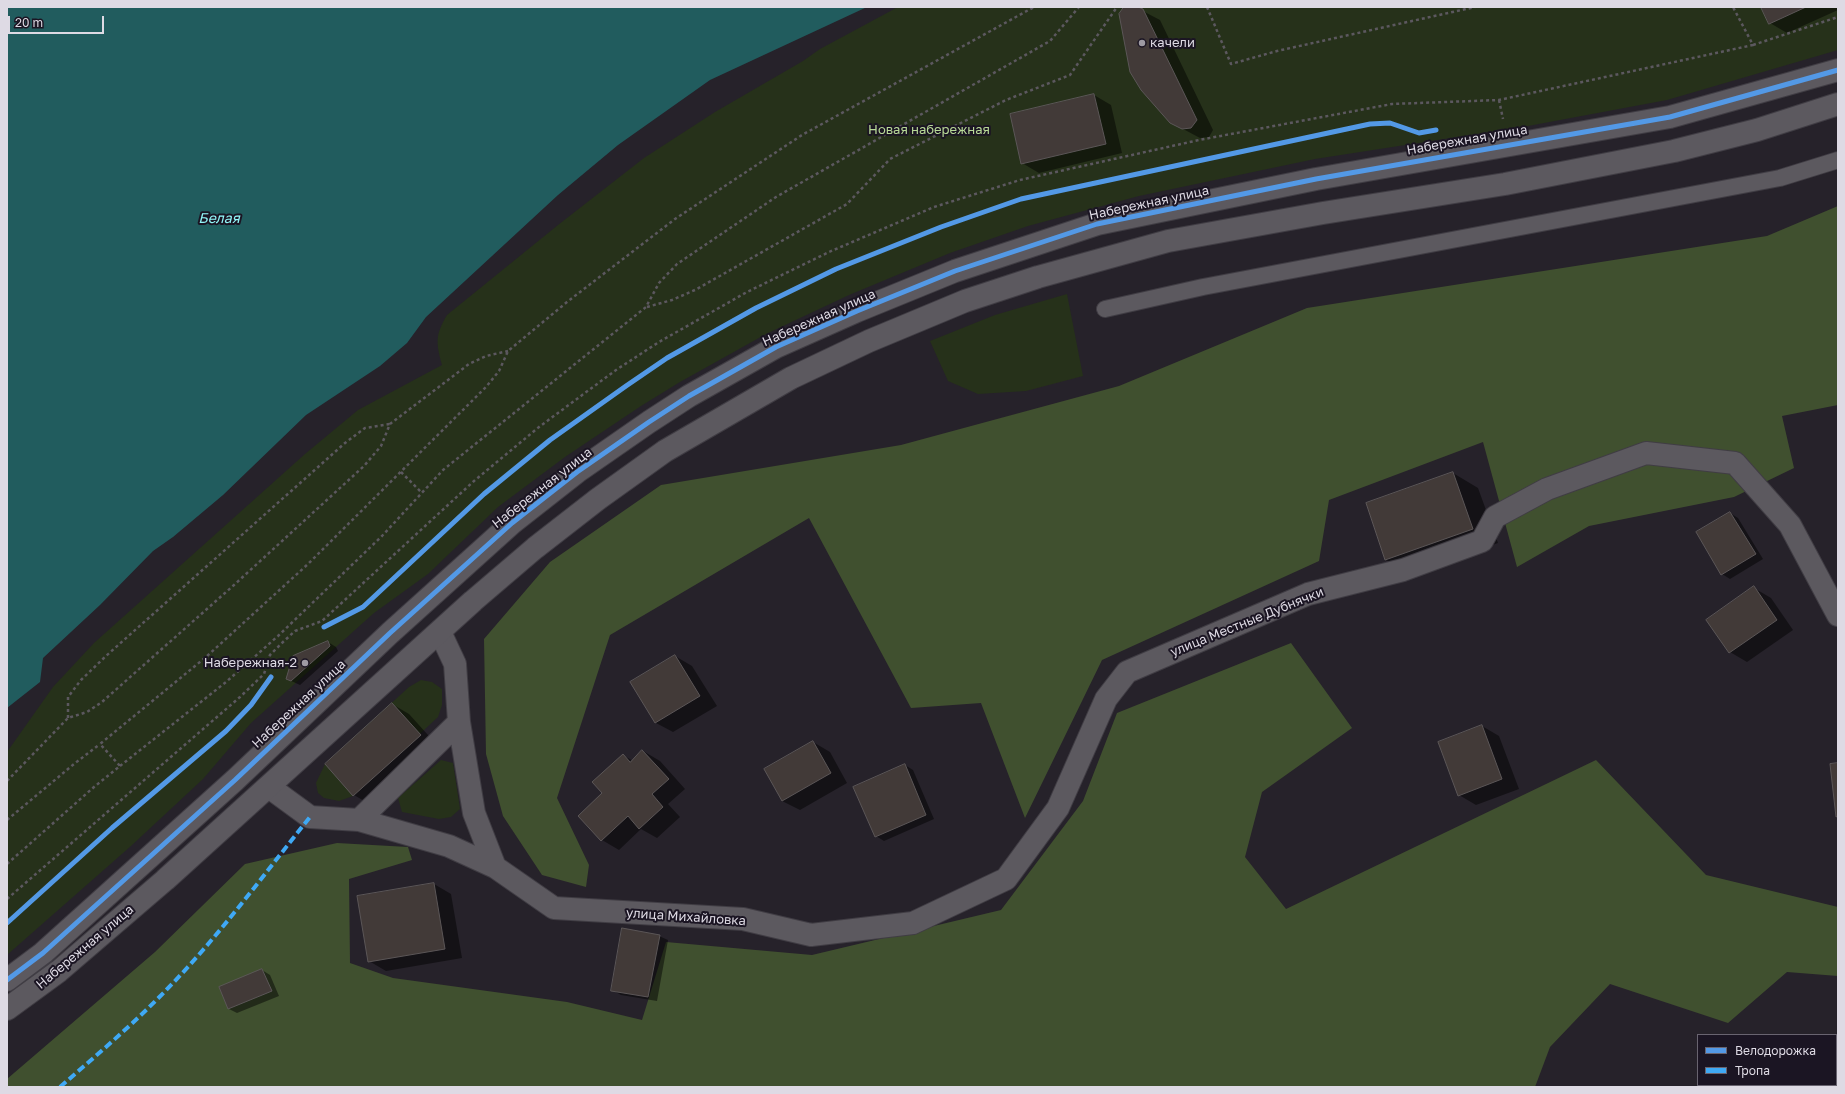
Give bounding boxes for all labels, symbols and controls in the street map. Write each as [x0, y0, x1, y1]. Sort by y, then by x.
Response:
scale bar [10, 8, 106, 34]
text: 20 m [15, 15, 43, 30]
place label: качели [1150, 35, 1195, 51]
marker: качели [1137, 38, 1147, 48]
park label: Новая набережная [868, 122, 990, 138]
street label: Набережная улица [1405, 122, 1529, 158]
street label: Набережная улица [1088, 183, 1210, 223]
water label: Белая [198, 211, 240, 227]
street label: Набережная улица [760, 286, 878, 350]
street label: Набережная улица [489, 444, 595, 532]
street label: улица Местные Дубнячки [1168, 584, 1326, 660]
place label: Набережная-2 [204, 655, 297, 671]
street label: Набережная улица [249, 657, 349, 751]
marker: Набережная-2 [300, 658, 310, 668]
street label: Набережная улица [33, 902, 137, 992]
street label: улица Михайловка [626, 905, 746, 929]
legend [1697, 1034, 1837, 1086]
text: Велодорожка [1735, 1043, 1816, 1058]
text: Тропа [1735, 1063, 1770, 1078]

